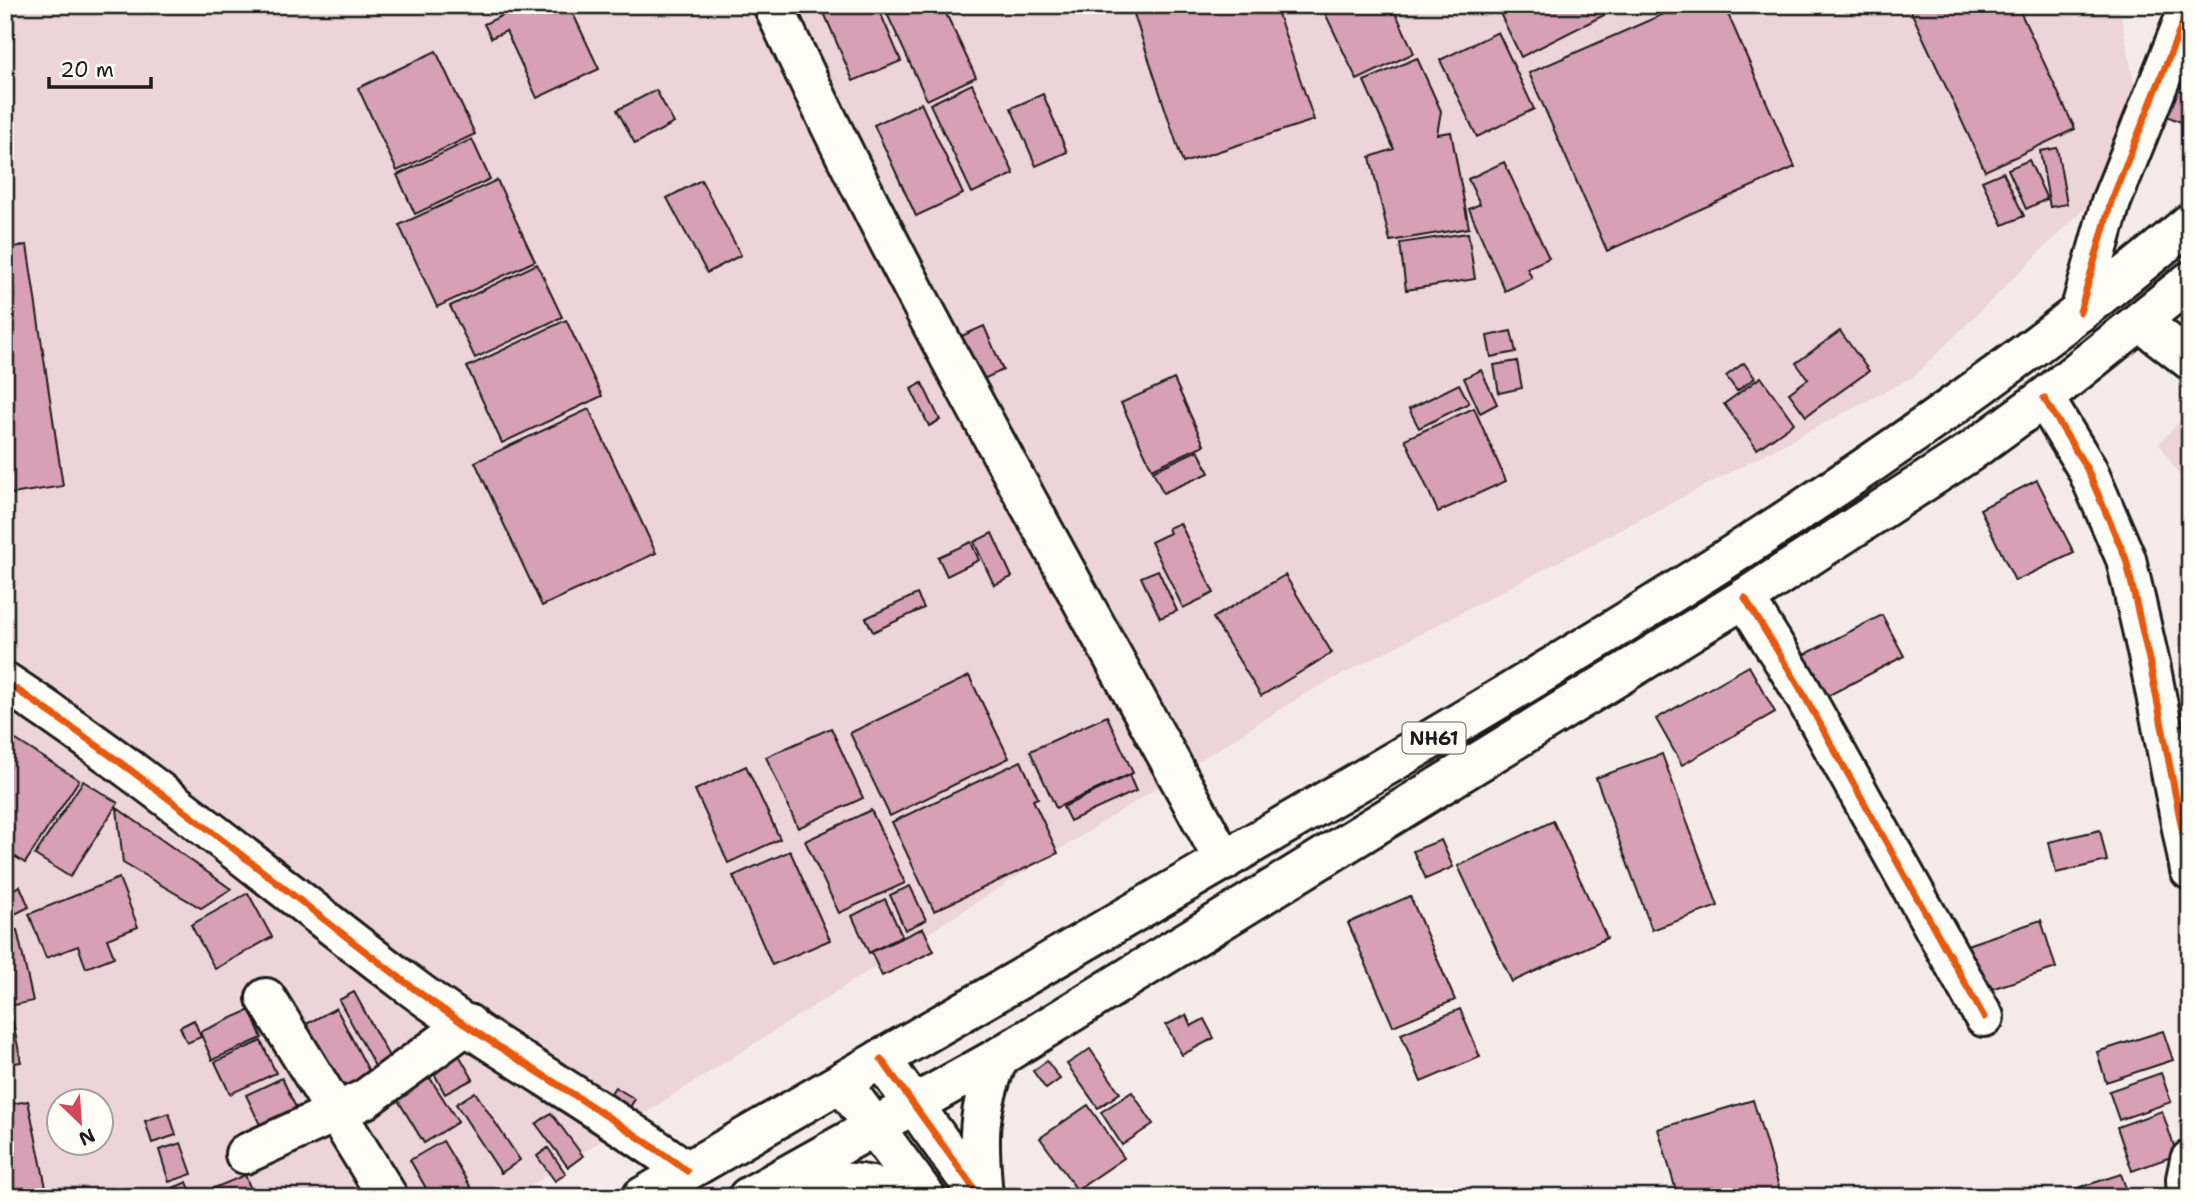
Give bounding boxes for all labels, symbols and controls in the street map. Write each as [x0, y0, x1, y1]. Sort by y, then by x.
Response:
scale bar [49, 46, 150, 90]
text: 20 m [60, 56, 114, 84]
road number: NH61 [1402, 722, 1466, 754]
north arrow [46, 1086, 116, 1156]
text: N [75, 1122, 99, 1151]

